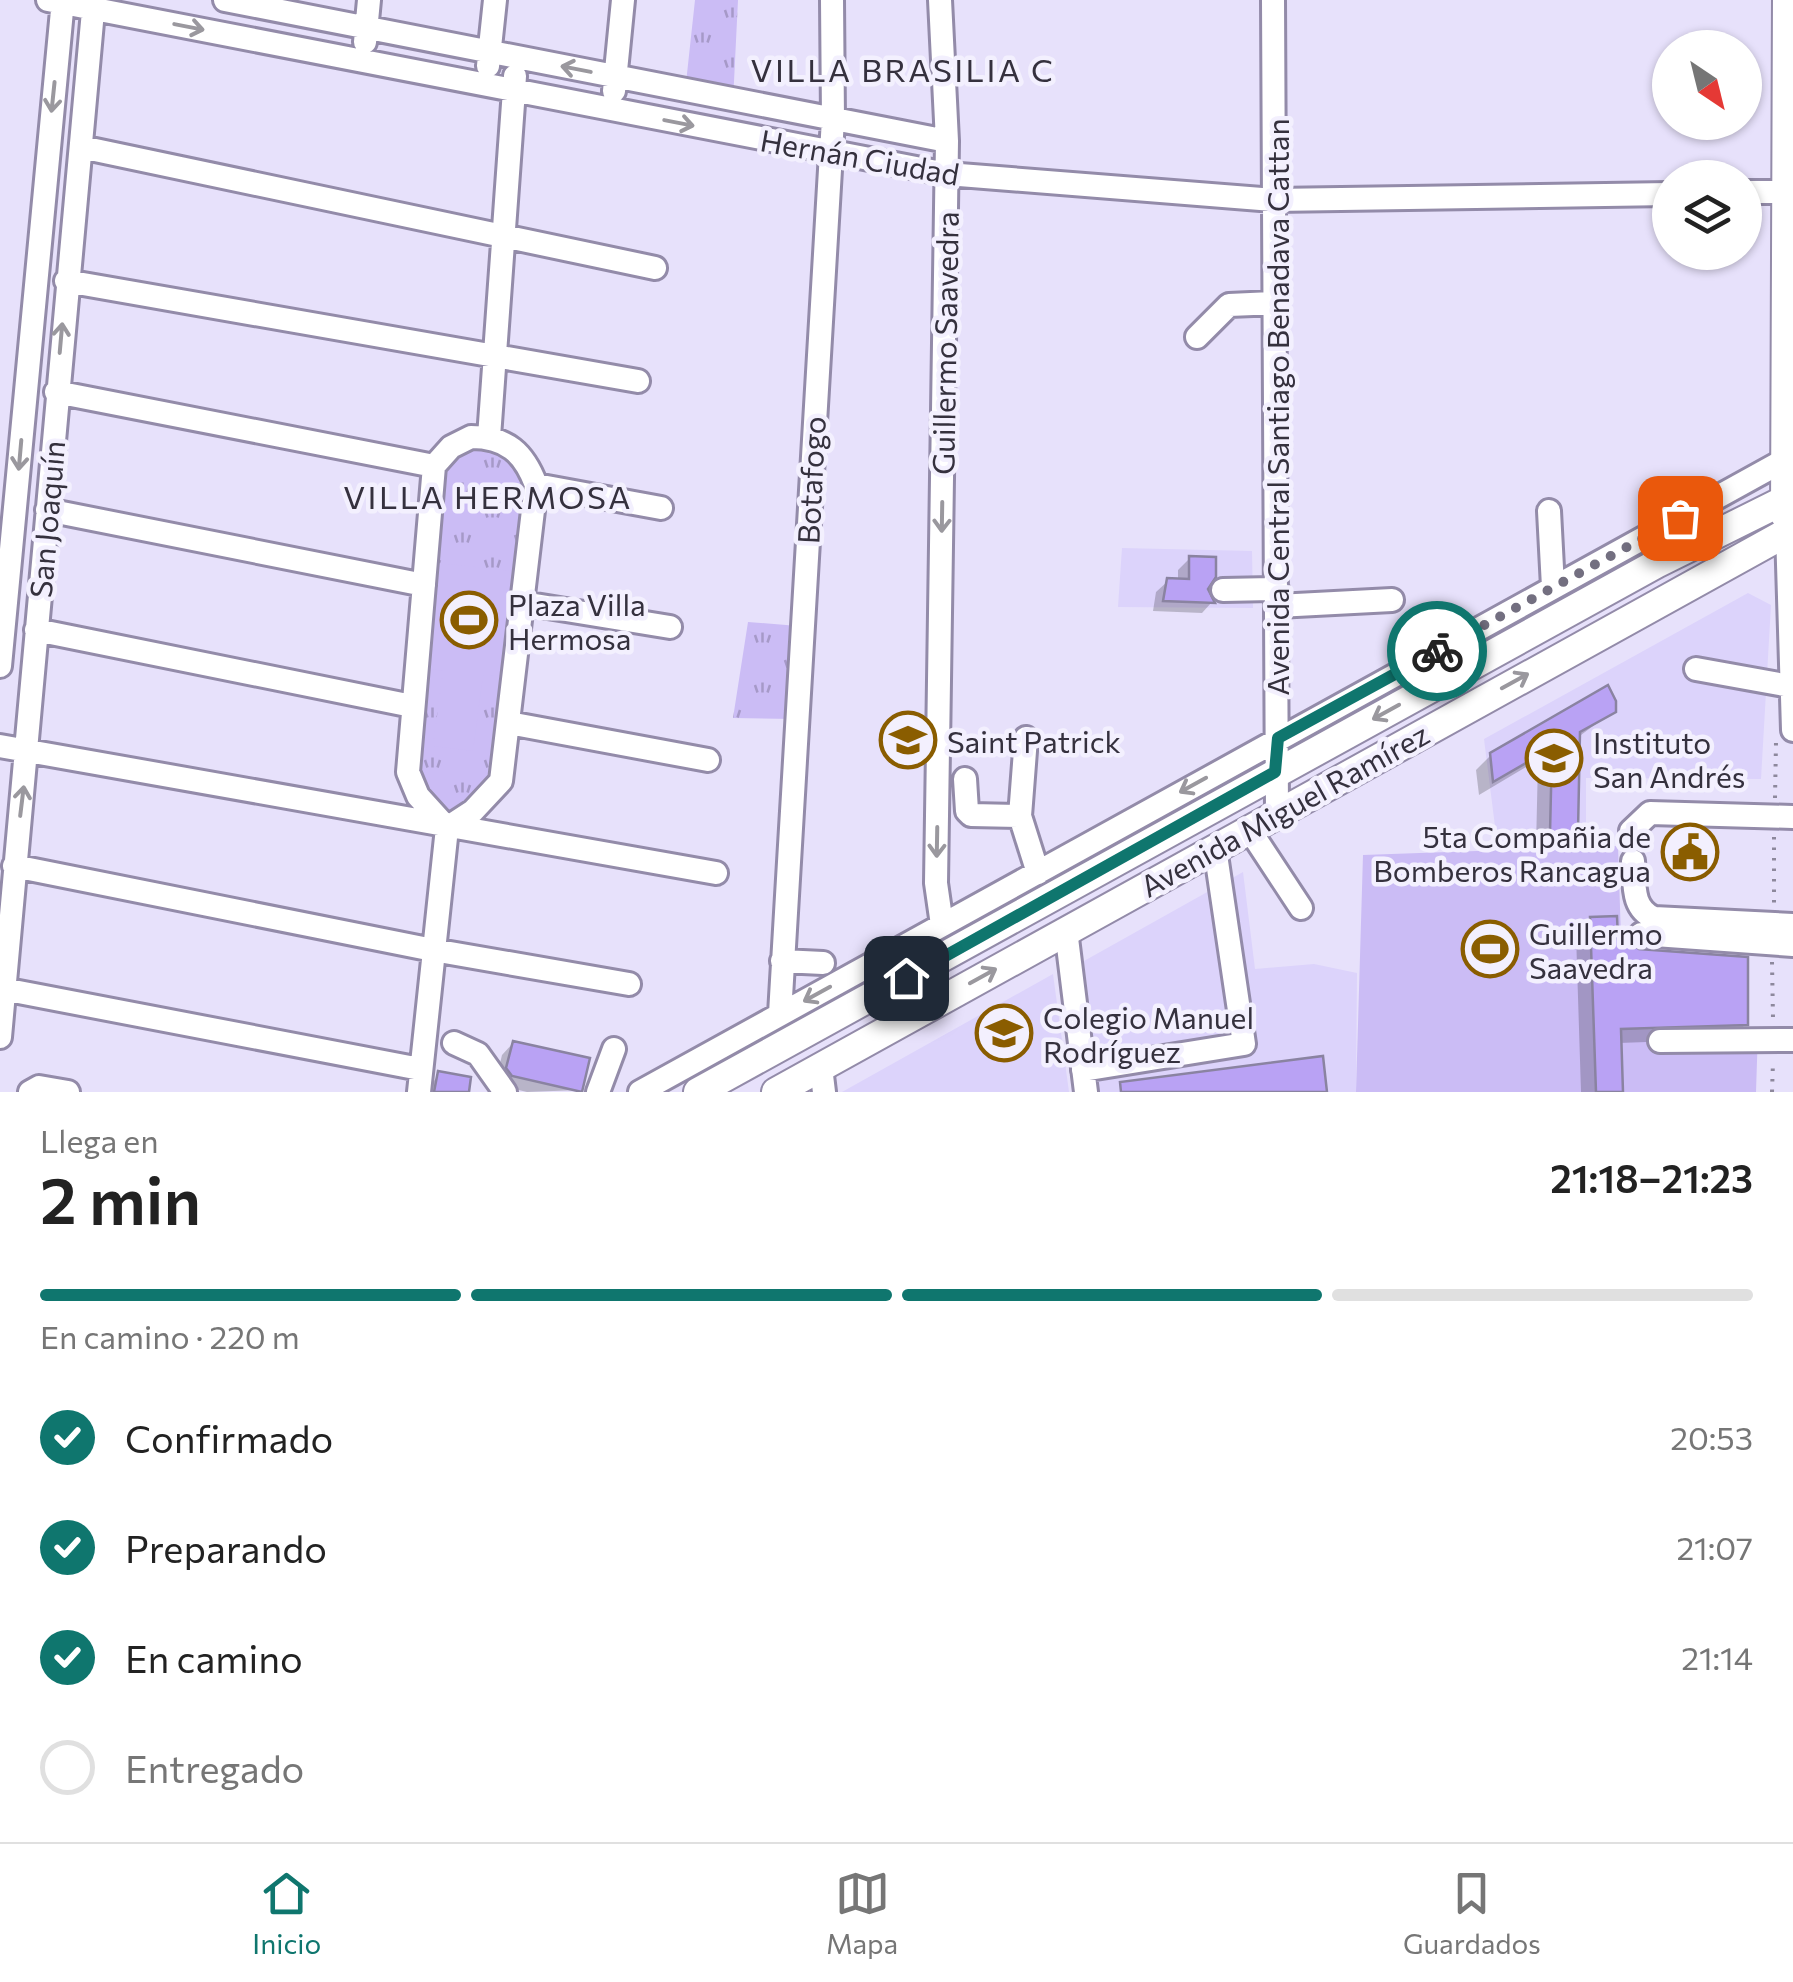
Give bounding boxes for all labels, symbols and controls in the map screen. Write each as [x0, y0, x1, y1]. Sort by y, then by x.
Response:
one-way arrow [172, 18, 204, 37]
north arrow [1652, 30, 1762, 140]
map controls [1652, 30, 1762, 270]
district label: VILLA BRASILIA C [750, 49, 1056, 89]
one-way arrow [561, 58, 593, 77]
one-way arrow [43, 80, 62, 113]
one-way arrow [663, 114, 695, 133]
street label: Avenida Central Santiago Benadava Cattan [1258, 118, 1295, 696]
street label: Hernán Ciudad [758, 120, 962, 192]
button: layers [1652, 160, 1762, 270]
street label: Guillermo Saavedra [923, 211, 965, 475]
one-way arrow [51, 322, 70, 354]
street label: Botafogo [788, 415, 832, 545]
one-way arrow [10, 439, 29, 471]
street label: San Joaquín [21, 439, 71, 599]
district label: VILLA HERMOSA [343, 476, 633, 516]
pin [1638, 476, 1723, 561]
icon: bag [1653, 491, 1708, 546]
one-way arrow [932, 500, 951, 532]
place label: Plaza Villa Hermosa [508, 585, 646, 656]
sports icon: Plaza Villa Hermosa [439, 590, 499, 650]
courier [1387, 601, 1487, 701]
icon: bike [1410, 624, 1465, 679]
one-way arrow [1500, 670, 1529, 690]
one-way arrow [1371, 702, 1401, 722]
school or university icon: Saint Patrick [878, 710, 938, 770]
street label: Avenida Miguel Ramírez [1133, 714, 1435, 904]
place label: Saint Patrick [947, 722, 1121, 759]
place label: Instituto San Andrés [1593, 723, 1745, 794]
school or university icon: Instituto San Andrés [1524, 728, 1584, 788]
one-way arrow [1179, 776, 1209, 796]
one-way arrow [13, 785, 32, 817]
place label: 5ta Compañia de Bomberos Rancagua [1373, 817, 1651, 888]
public building icon: 5ta Compañia de Bomberos Rancagua [1660, 822, 1720, 882]
one-way arrow [928, 824, 946, 857]
place label: Guillermo Saavedra [1529, 914, 1663, 985]
sports icon: Guillermo Saavedra [1460, 919, 1520, 979]
pin [864, 936, 949, 1021]
icon: home [879, 951, 934, 1006]
one-way arrow [968, 965, 997, 985]
one-way arrow [803, 984, 833, 1004]
place label: Colegio Manuel Rodríguez [1043, 998, 1254, 1069]
school or university icon: Colegio Manuel Rodríguez [974, 1003, 1034, 1063]
text: Llega en [40, 1120, 159, 1160]
text: 21:18–21:23 [1550, 1154, 1753, 1201]
text: 2 min [40, 1158, 201, 1237]
text: En camino · 220 m [40, 1316, 300, 1356]
icon: check [40, 1410, 95, 1465]
text: Confirmado [125, 1414, 333, 1461]
text: 20:53 [1670, 1417, 1753, 1457]
icon: check [40, 1520, 95, 1575]
text: Preparando [125, 1524, 327, 1571]
text: 21:07 [1676, 1527, 1753, 1567]
icon: check [40, 1630, 95, 1685]
text: En camino [125, 1634, 303, 1681]
text: 21:14 [1681, 1637, 1753, 1677]
text: Entregado [125, 1744, 304, 1791]
tab: Inicio [252, 1866, 321, 1960]
tab: Mapa [826, 1866, 898, 1960]
tab: Guardados [1403, 1866, 1541, 1960]

